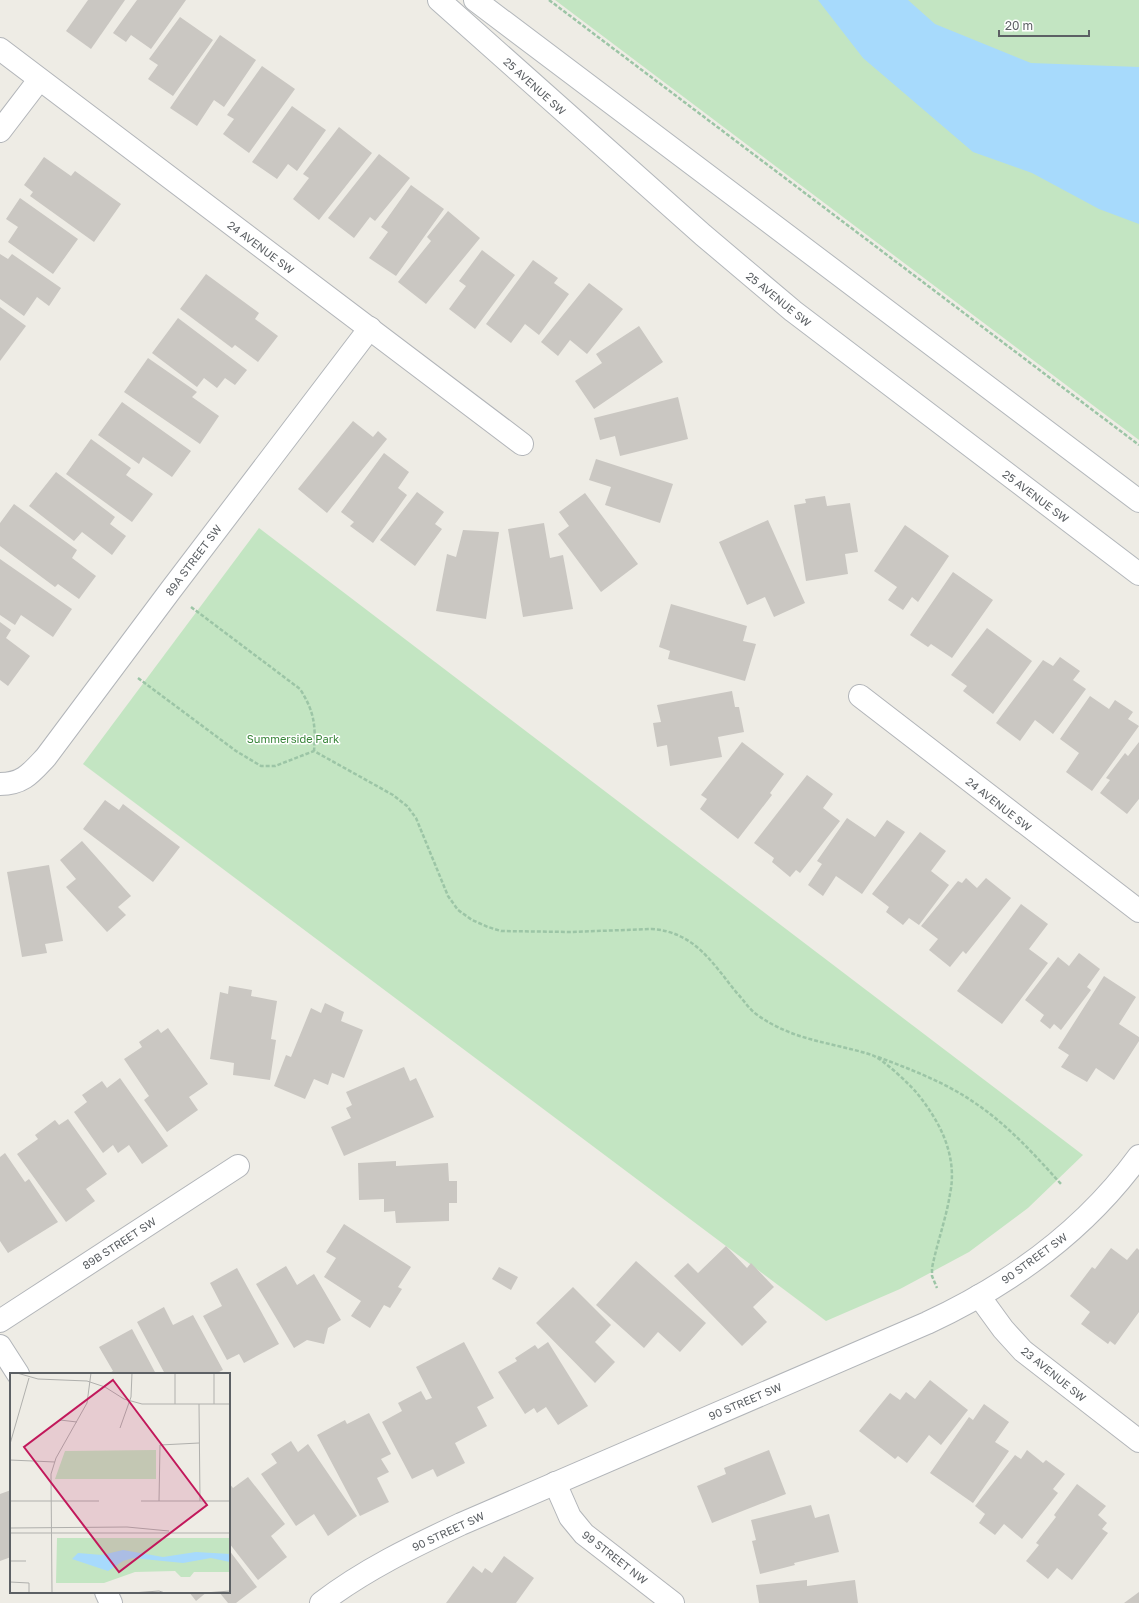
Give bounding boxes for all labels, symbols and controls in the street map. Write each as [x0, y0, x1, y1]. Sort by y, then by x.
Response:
scale bar [999, 12, 1089, 38]
text: 20 m [1005, 18, 1033, 33]
street label: 25 AVENUE SW [501, 55, 569, 118]
street label: 24 AVENUE SW [225, 218, 297, 276]
street label: 25 AVENUE SW [744, 269, 814, 329]
street label: 25 AVENUE SW [1000, 467, 1072, 525]
street label: 89A STREET SW [162, 522, 224, 598]
park label: Summerside Park [247, 732, 339, 745]
street label: 24 AVENUE SW [964, 774, 1035, 834]
street label: 89B STREET SW [80, 1214, 159, 1272]
street label: 90 STREET SW [999, 1230, 1070, 1286]
street label: 23 AVENUE SW [1019, 1344, 1089, 1404]
inset map [10, 1373, 230, 1593]
street label: 90 STREET SW [707, 1380, 784, 1422]
street label: 90 STREET SW [410, 1508, 487, 1553]
street label: 99 STREET NW [580, 1527, 651, 1587]

